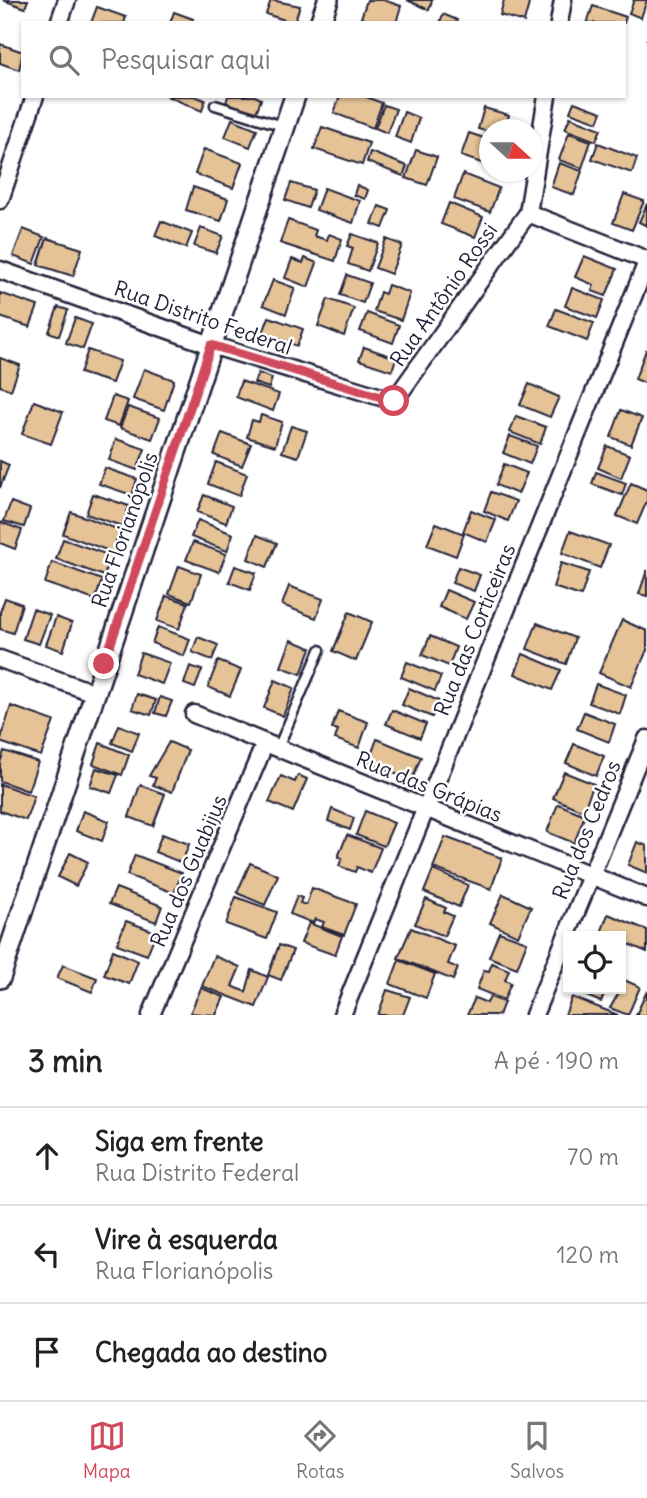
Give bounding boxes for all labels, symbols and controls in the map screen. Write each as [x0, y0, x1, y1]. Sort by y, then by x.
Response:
search box [21, 21, 626, 98]
icon: search [45, 41, 83, 79]
text: Pesquisar aqui [101, 43, 270, 76]
north arrow [479, 119, 542, 182]
street label: Rua Antônio Rossi [384, 218, 503, 372]
street label: Rua Distrito Federal [111, 274, 296, 361]
route start [378, 385, 409, 416]
street label: Rua Florianópolis [85, 449, 164, 611]
street label: Rua das Corticeiras [428, 540, 521, 720]
route end [88, 648, 119, 679]
street label: Rua das Grápias [352, 745, 506, 828]
street label: Rua dos Cedros [546, 756, 627, 903]
street label: Rua dos Guabijus [144, 790, 233, 951]
map controls [563, 931, 626, 994]
button: locate [563, 931, 626, 994]
text: 3 min [28, 1042, 103, 1080]
text: A pé · 190 m [494, 1046, 619, 1075]
text: Siga em frente [95, 1125, 263, 1158]
icon: ahead [28, 1137, 66, 1175]
text: 70 m [567, 1142, 619, 1171]
text: Rua Distrito Federal [95, 1158, 299, 1187]
text: Vire à esquerda [95, 1223, 278, 1256]
icon: left [28, 1235, 66, 1273]
text: 120 m [556, 1240, 619, 1269]
text: Rua Florianópolis [95, 1256, 273, 1285]
icon: arrive [28, 1333, 66, 1371]
text: Chegada ao destino [95, 1336, 327, 1369]
tab: Mapa [83, 1417, 131, 1483]
tab: Rotas [296, 1417, 344, 1483]
tab: Salvos [510, 1417, 564, 1483]

